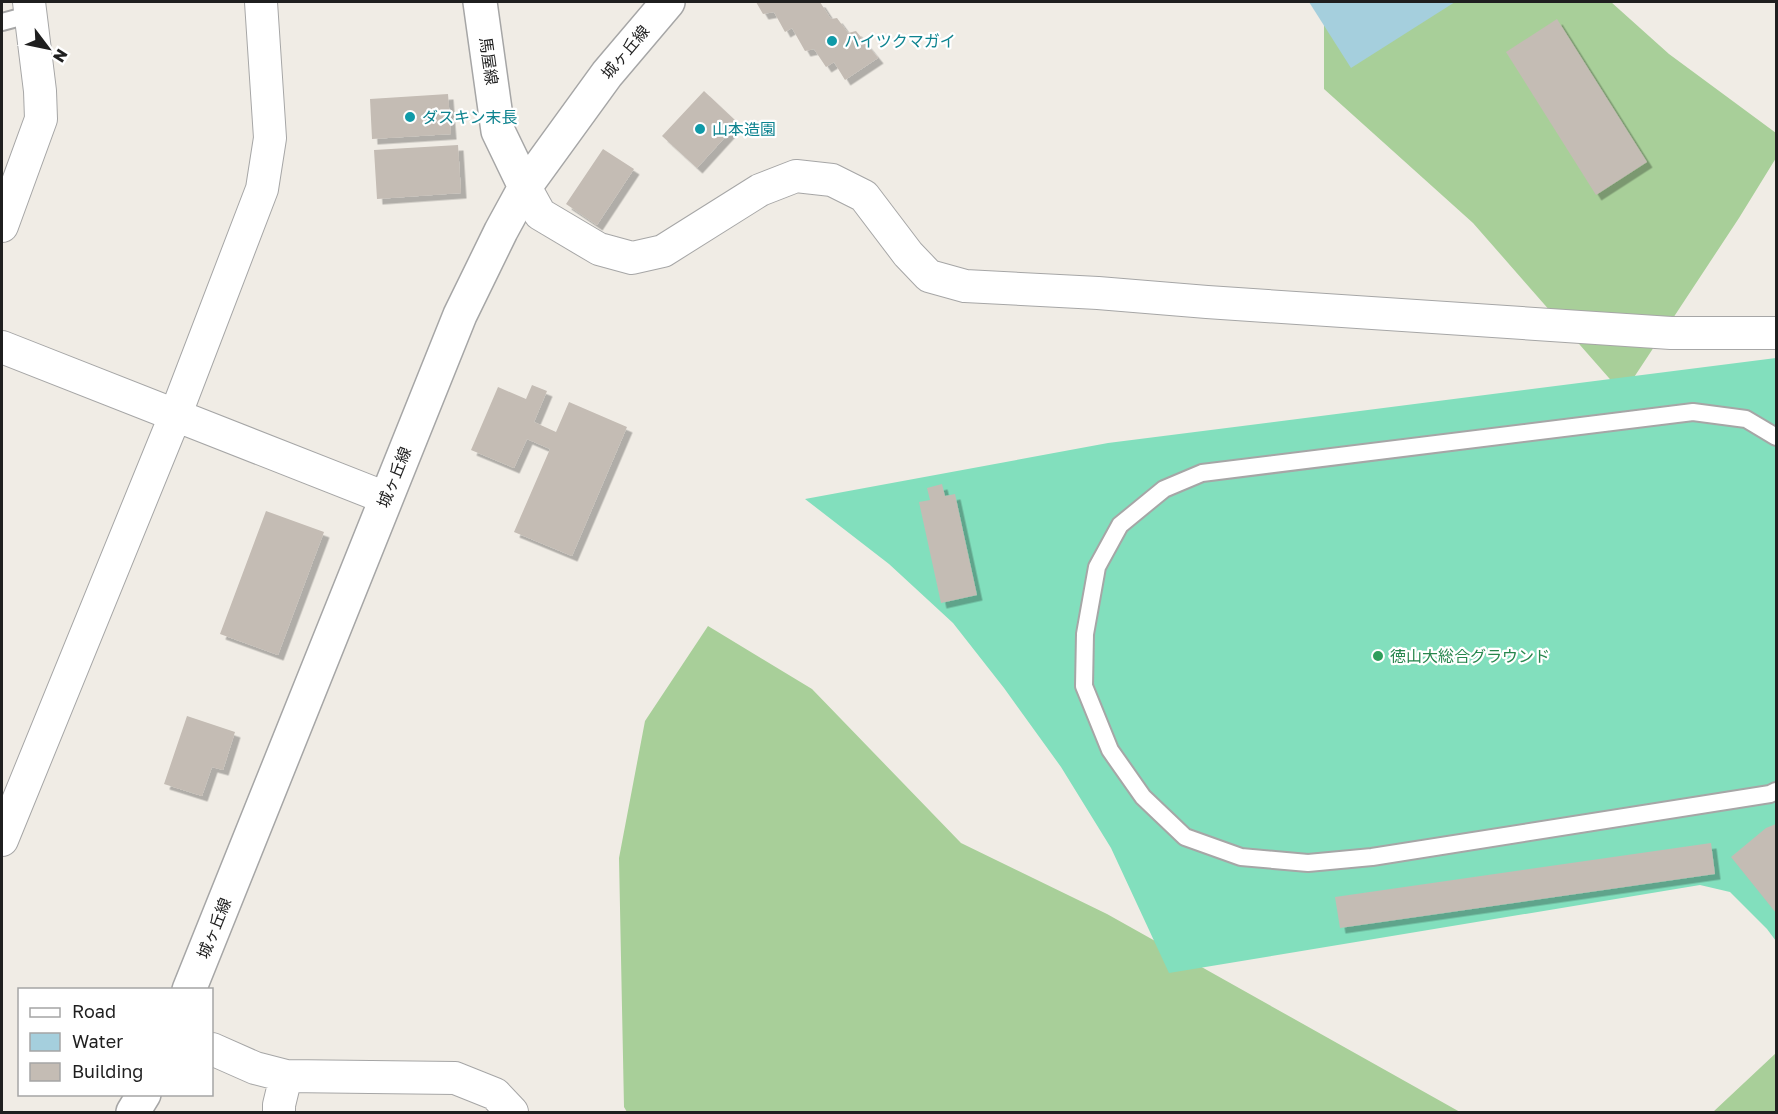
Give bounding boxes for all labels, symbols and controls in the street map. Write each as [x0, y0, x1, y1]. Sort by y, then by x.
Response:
north arrow [18, 18, 78, 78]
street label: 城ヶ丘線 [597, 21, 653, 83]
place label: ハイツクマガイ [844, 31, 956, 51]
marker: ハイツクマガイ [825, 34, 839, 48]
street label: 馬屋線 [476, 36, 502, 86]
text: N [49, 45, 72, 66]
place label: ダスキン末長 [422, 107, 518, 127]
marker: ダスキン末長 [403, 110, 417, 124]
place label: 山本造園 [712, 119, 776, 139]
marker: 山本造園 [693, 122, 707, 136]
street label: 城ヶ丘線 [373, 444, 415, 510]
place label: 徳山大総合グラウンド [1390, 646, 1550, 666]
marker: 徳山大総合グラウンド [1371, 649, 1385, 663]
street label: 城ヶ丘線 [193, 895, 235, 961]
legend [18, 988, 213, 1096]
text: Road [72, 1000, 116, 1022]
text: Water [72, 1030, 123, 1052]
text: Building [72, 1060, 143, 1082]

